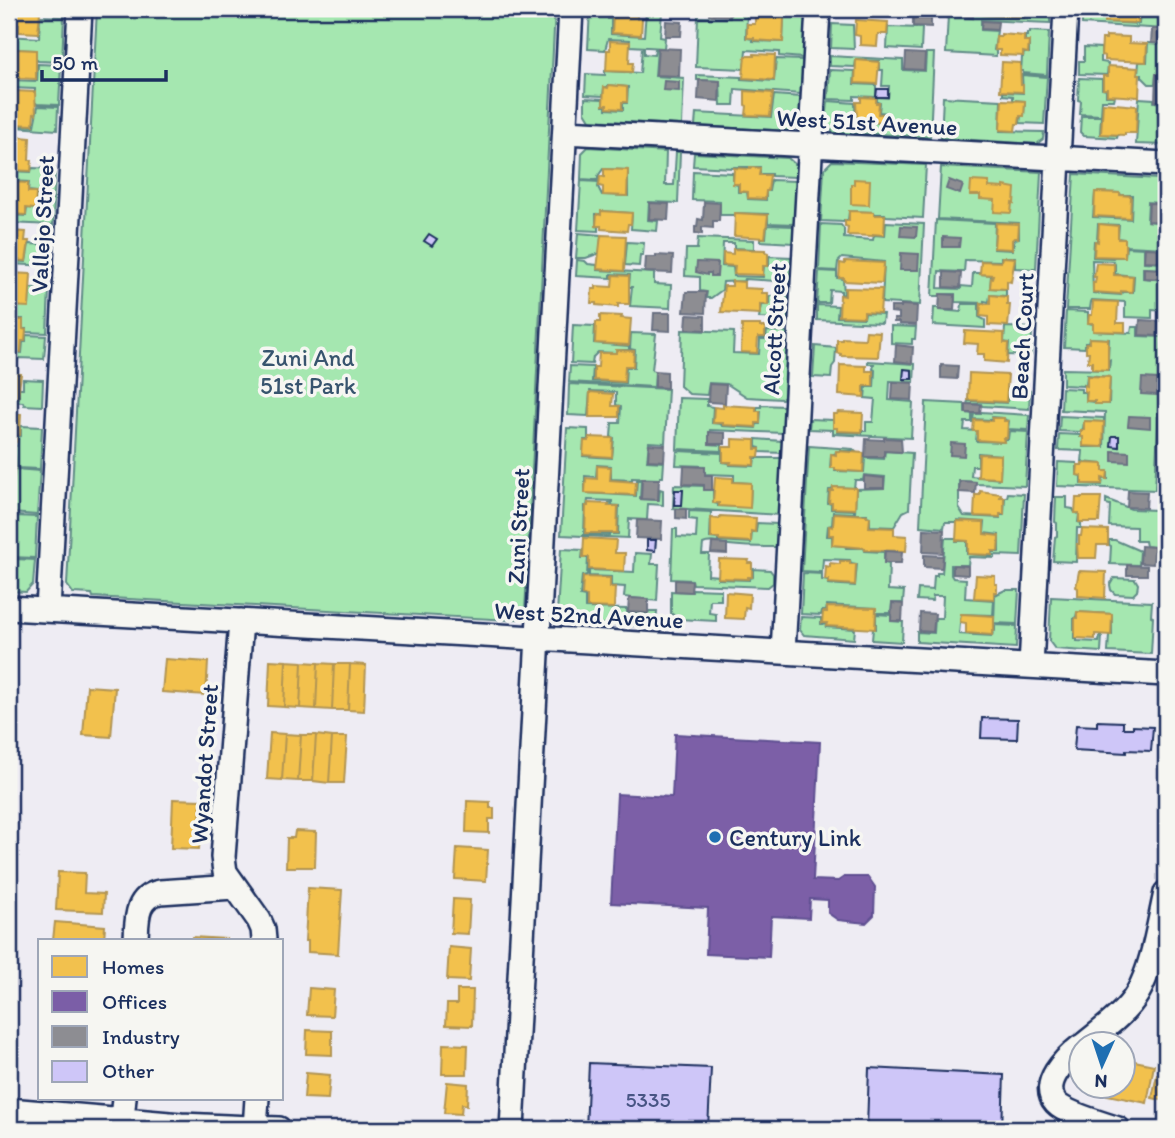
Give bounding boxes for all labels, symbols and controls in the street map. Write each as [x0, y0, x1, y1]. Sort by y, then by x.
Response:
scale bar [42, 38, 166, 82]
text: 50 m [52, 50, 99, 75]
street label: West 51st Avenue [776, 103, 958, 141]
street label: Vallejo Street [24, 155, 60, 293]
street label: Alcott Street [756, 262, 792, 396]
street label: Beach Court [1004, 272, 1040, 400]
park label: Zuni And 51st Park [260, 343, 357, 400]
street label: Zuni Street [500, 467, 536, 585]
street label: West 52nd Avenue [493, 596, 685, 634]
street label: Wyandot Street [184, 683, 224, 845]
place label: Century Link [729, 823, 862, 852]
marker: Century Link [707, 829, 723, 845]
legend [38, 939, 284, 1100]
text: Homes [102, 954, 164, 979]
text: Offices [102, 989, 167, 1014]
text: Industry [102, 1024, 180, 1049]
north arrow [1066, 1030, 1136, 1100]
text: Other [102, 1058, 155, 1083]
text: N [1094, 1070, 1108, 1093]
house number: 5335 [626, 1087, 670, 1112]

